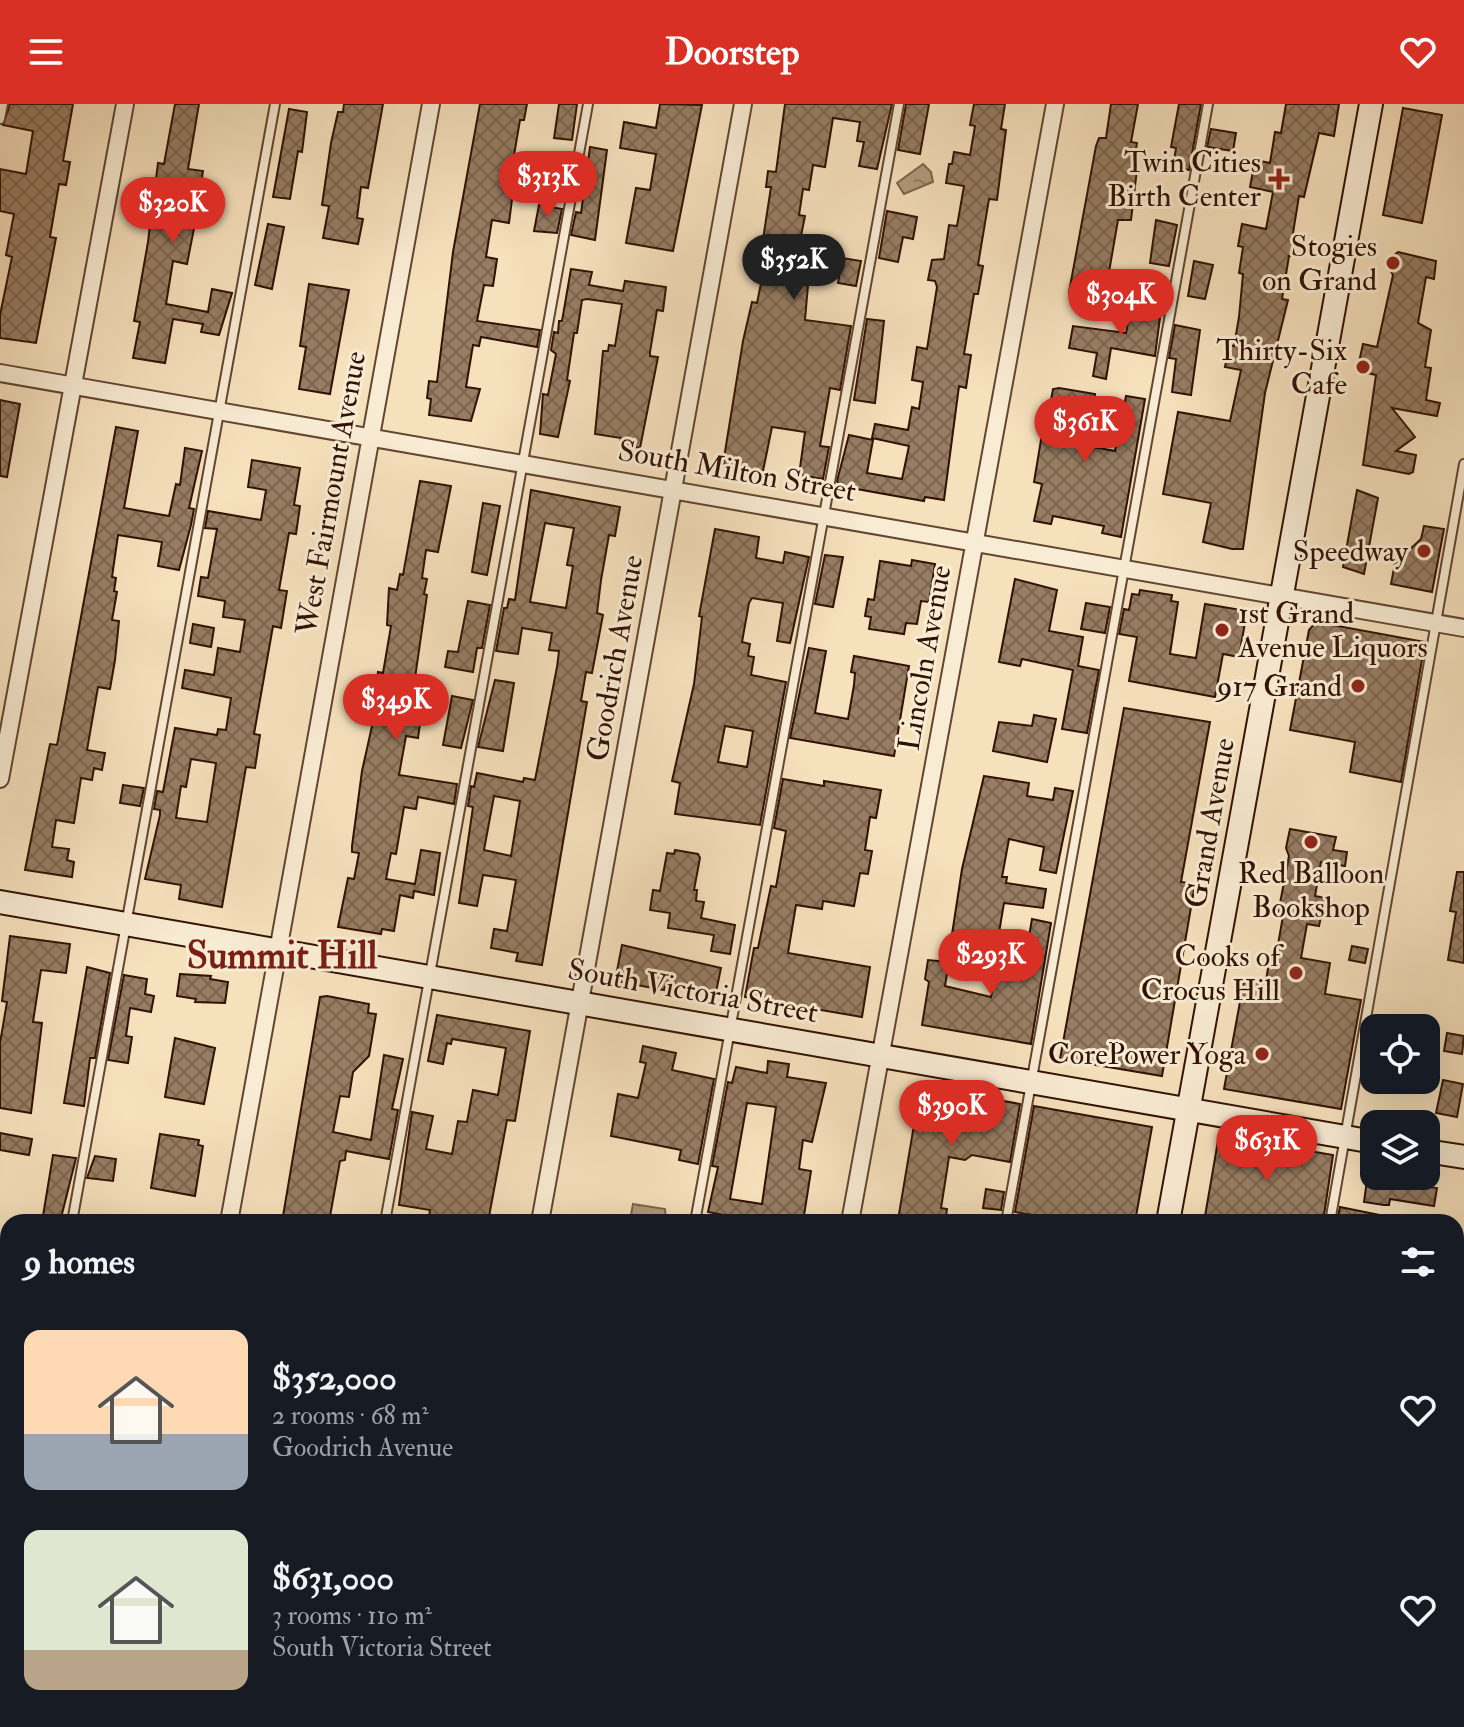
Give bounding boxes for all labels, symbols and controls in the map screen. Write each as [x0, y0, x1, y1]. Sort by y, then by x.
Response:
icon: menu [24, 30, 68, 74]
text: Doorstep [665, 30, 799, 75]
icon: heart [1396, 30, 1440, 74]
place label: Twin Cities Birth Center [1107, 144, 1261, 215]
pin: $313K [492, 151, 604, 219]
text: $313K [517, 161, 579, 193]
marker: Twin Cities Birth Center [1268, 168, 1290, 190]
pin: $320K [117, 177, 229, 245]
text: $320K [138, 187, 208, 219]
place label: Stogies on Grand [1262, 228, 1377, 299]
pin: $352K [738, 234, 850, 302]
text: $352K [760, 244, 828, 276]
marker: Stogies on Grand [1384, 254, 1402, 272]
pin: $304K [1065, 269, 1177, 337]
text: $304K [1086, 279, 1156, 311]
place label: Thirty-Six Cafe [1216, 332, 1347, 403]
street label: West Fairmount Avenue [288, 348, 374, 639]
marker: Thirty-Six Cafe [1354, 358, 1372, 376]
pin: $361K [1029, 396, 1141, 464]
text: $361K [1052, 406, 1118, 438]
street label: South Milton Street [615, 432, 859, 510]
place label: Speedway [1293, 533, 1409, 570]
marker: Speedway [1415, 542, 1433, 560]
street label: Goodrich Avenue [579, 552, 651, 764]
street label: Lincoln Avenue [890, 562, 960, 754]
place label: 1st Grand Avenue Liquors [1237, 595, 1428, 666]
marker: 1st Grand Avenue Liquors [1213, 621, 1231, 639]
place label: 917 Grand [1215, 668, 1342, 705]
pin: $349K [340, 674, 452, 742]
marker: 917 Grand [1349, 677, 1367, 695]
text: $349K [361, 684, 431, 716]
street label: Grand Avenue [1177, 735, 1243, 911]
marker: Red Balloon Bookshop [1302, 833, 1320, 851]
place label: Red Balloon Bookshop [1238, 855, 1384, 926]
pin: $293K [935, 929, 1047, 997]
district label: Summit Hill [187, 932, 378, 980]
place label: Cooks of Crocus Hill [1141, 938, 1284, 1009]
text: $293K [956, 939, 1026, 971]
street label: South Victoria Street [565, 951, 821, 1031]
marker: Cooks of Crocus Hill [1287, 964, 1305, 982]
map controls [1360, 1014, 1440, 1190]
button: locate [1360, 1014, 1440, 1094]
place label: CorePower Yoga [1048, 1036, 1247, 1073]
marker: CorePower Yoga [1253, 1045, 1271, 1063]
pin: $390K [896, 1080, 1008, 1148]
text: $390K [917, 1090, 987, 1122]
button: layers [1360, 1110, 1440, 1190]
pin: $631K [1211, 1115, 1323, 1183]
text: $631K [1234, 1125, 1300, 1157]
icon: filters [1396, 1240, 1440, 1284]
text: 9 homes [24, 1241, 135, 1284]
text: $352,000 [272, 1357, 397, 1400]
icon: home [88, 1362, 184, 1458]
icon: heart [1396, 1388, 1440, 1432]
text: 2 rooms · 68 m² [272, 1400, 429, 1432]
text: Goodrich Avenue [272, 1432, 453, 1464]
text: $631,000 [272, 1557, 394, 1600]
icon: home [88, 1562, 184, 1658]
icon: heart [1396, 1588, 1440, 1632]
text: 3 rooms · 110 m² [272, 1600, 432, 1632]
text: South Victoria Street [272, 1632, 492, 1664]

